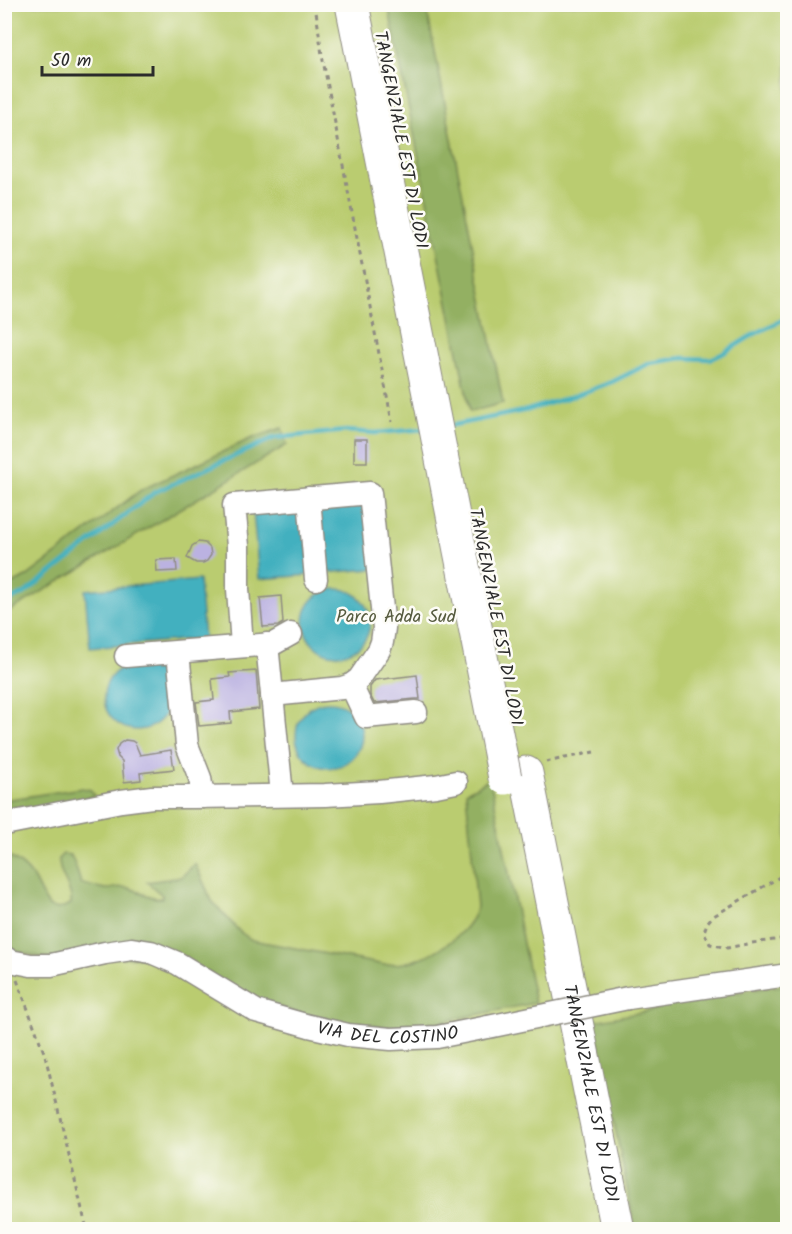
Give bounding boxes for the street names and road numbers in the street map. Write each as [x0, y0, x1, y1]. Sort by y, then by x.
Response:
street label: TANGENZIALE EST DI LODI [365, 29, 435, 251]
street label: TANGENZIALE EST DI LODI [460, 506, 530, 728]
street label: TANGENZIALE EST DI LODI [554, 982, 627, 1205]
street label: VIA DEL COSTINO [314, 1014, 461, 1054]

